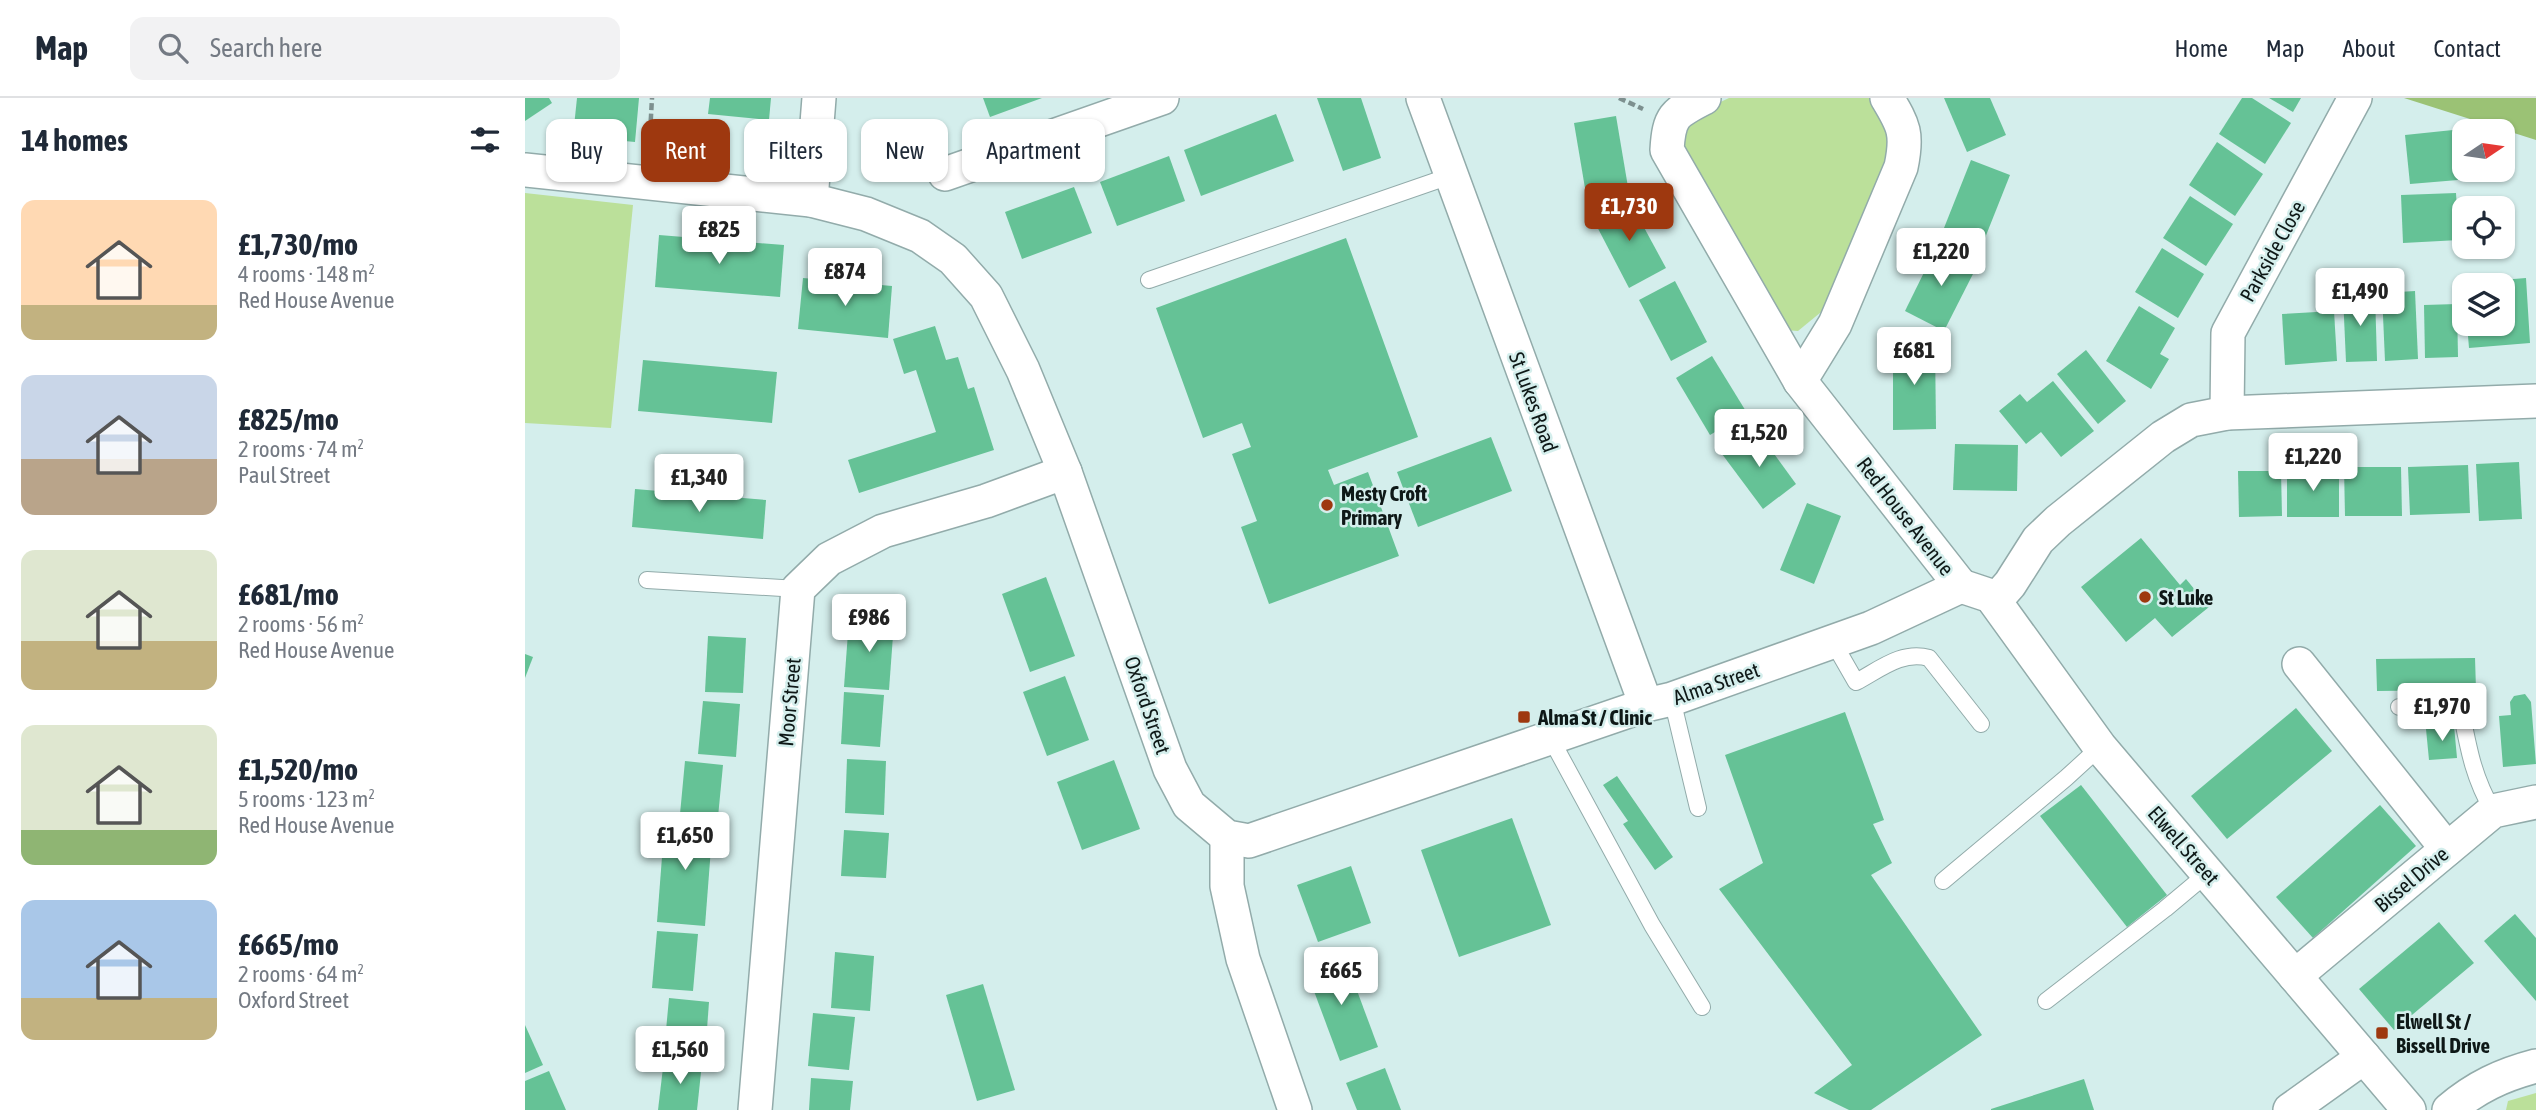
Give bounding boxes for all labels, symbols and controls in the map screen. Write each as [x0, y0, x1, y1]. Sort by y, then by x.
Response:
search box [130, 17, 620, 80]
text: Map [35, 29, 88, 67]
icon: search [154, 29, 192, 67]
text: Search here [210, 33, 322, 63]
text: Home [2174, 35, 2228, 62]
text: Map [2266, 35, 2304, 62]
text: About [2342, 35, 2395, 62]
text: Contact [2433, 35, 2501, 62]
chip: Buy [546, 119, 627, 182]
chip: Rent [641, 119, 730, 182]
chip: Filters [744, 119, 847, 182]
chip: New [861, 119, 948, 182]
chip: Apartment [962, 119, 1105, 182]
north arrow [2452, 119, 2515, 182]
map controls [2452, 119, 2515, 336]
icon: filters [466, 121, 504, 159]
text: 14 homes [21, 123, 128, 157]
pin: £1,730 [1572, 184, 1686, 243]
text: £1,730 [1601, 193, 1658, 219]
button: locate [2452, 196, 2515, 259]
street label: Parkside Close [2235, 197, 2309, 305]
pin: £825 [678, 206, 760, 266]
text: £825 [698, 216, 740, 242]
text: £1,730/mo [238, 227, 358, 261]
icon: home [77, 228, 161, 312]
pin: £1,220 [1884, 228, 1998, 288]
text: £1,220 [1913, 238, 1970, 264]
pin: £874 [804, 248, 886, 308]
text: £874 [824, 258, 866, 284]
text: 4 rooms · 148 m² [238, 261, 375, 287]
pin: £1,490 [2303, 268, 2417, 328]
button: layers [2452, 273, 2515, 336]
text: £1,490 [2332, 278, 2389, 304]
text: Red House Avenue [238, 287, 395, 313]
pin: £681 [1873, 328, 1955, 387]
text: £681 [1893, 337, 1935, 363]
street label: St Lukes Road [1505, 349, 1563, 455]
text: £825/mo [238, 402, 339, 436]
icon: home [77, 403, 161, 487]
pin: £1,520 [1702, 410, 1816, 469]
text: £1,520 [1731, 419, 1788, 445]
pin: £1,220 [2256, 434, 2370, 493]
text: 2 rooms · 74 m² [238, 436, 364, 462]
text: £1,220 [2285, 443, 2342, 469]
street label: Red House Avenue [1853, 452, 1959, 580]
pin: £1,340 [642, 454, 756, 514]
text: Paul Street [238, 462, 330, 488]
text: £1,340 [671, 464, 728, 490]
place label: Mesty Croft Primary [1341, 481, 1427, 529]
marker: Mesty Croft Primary [1319, 497, 1335, 513]
text: £681/mo [238, 577, 339, 611]
icon: home [77, 578, 161, 662]
place label: St Luke [2159, 585, 2213, 609]
marker: St Luke [2137, 589, 2153, 605]
pin: £986 [828, 594, 910, 654]
text: £986 [848, 604, 890, 630]
text: 2 rooms · 56 m² [238, 611, 364, 637]
text: Red House Avenue [238, 637, 395, 663]
street label: Oxford Street [1120, 653, 1176, 757]
street label: Moor Street [773, 657, 805, 747]
street label: Alma Street [1670, 657, 1762, 709]
pin: £1,970 [2385, 684, 2499, 743]
text: £1,970 [2414, 693, 2471, 719]
place label: Alma St / Clinic [1537, 705, 1652, 729]
marker: Alma St / Clinic [1516, 709, 1532, 725]
text: £1,520/mo [238, 752, 358, 786]
icon: home [77, 753, 161, 837]
text: 5 rooms · 123 m² [238, 786, 375, 812]
street label: Elwell Street [2143, 801, 2225, 889]
text: Red House Avenue [238, 812, 395, 838]
pin: £1,650 [628, 812, 742, 872]
text: £1,650 [657, 822, 714, 848]
street label: Bissel Drive [2369, 841, 2453, 917]
text: £665/mo [238, 927, 339, 961]
icon: home [77, 928, 161, 1012]
pin: £665 [1300, 948, 1382, 1007]
text: £665 [1320, 957, 1362, 983]
text: 2 rooms · 64 m² [238, 961, 364, 987]
text: Oxford Street [238, 987, 349, 1013]
place label: Elwell St / Bissell Drive [2396, 1009, 2490, 1057]
marker: Elwell St / Bissell Drive [2374, 1025, 2390, 1041]
pin: £1,560 [623, 1026, 737, 1086]
text: £1,560 [652, 1036, 709, 1062]

